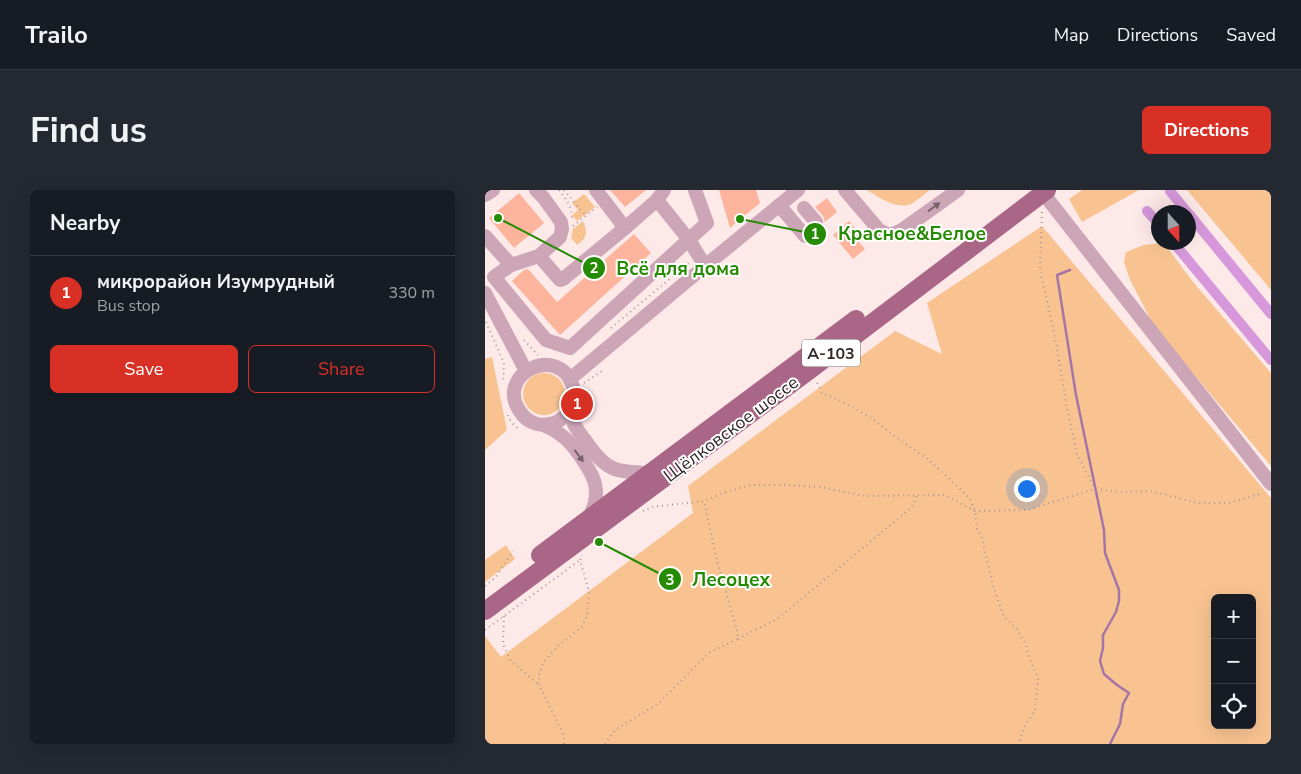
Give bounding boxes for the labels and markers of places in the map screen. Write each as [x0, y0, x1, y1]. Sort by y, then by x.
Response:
callout: Красное&Белое [803, 217, 996, 251]
callout: Всё для дома [581, 251, 750, 285]
pin: 1 [561, 385, 593, 423]
callout: Лесоцех [657, 562, 780, 596]

